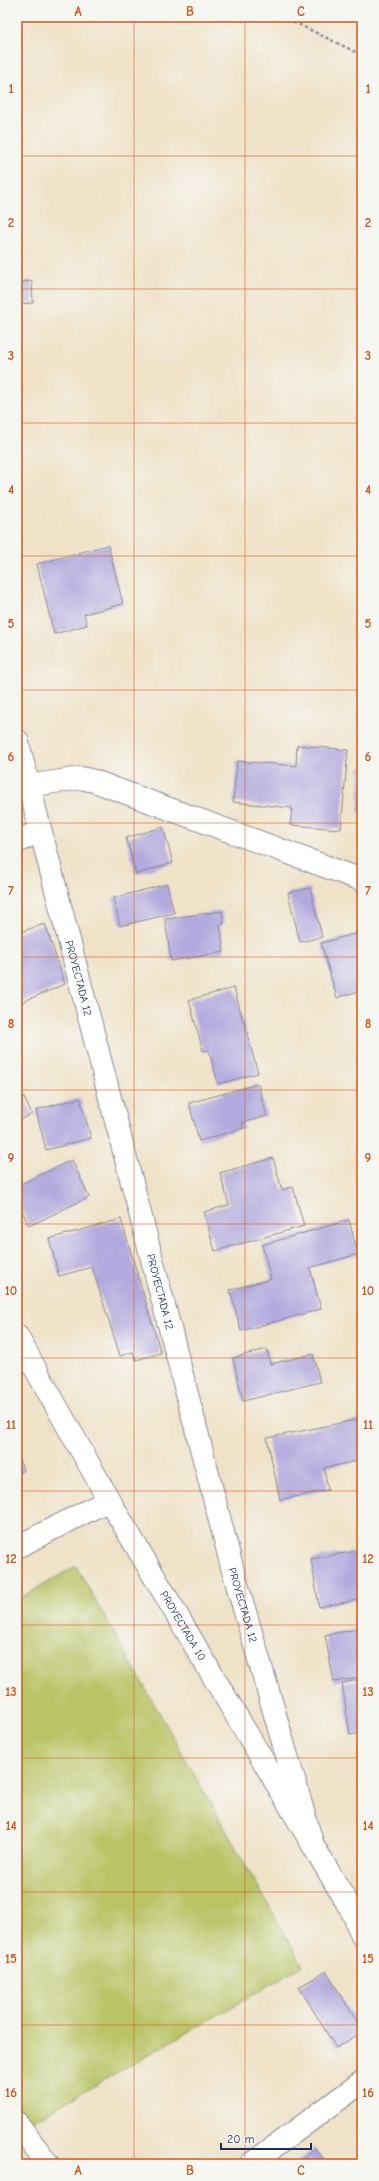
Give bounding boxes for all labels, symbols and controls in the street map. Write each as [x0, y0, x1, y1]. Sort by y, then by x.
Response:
text: A [74, 4, 82, 19]
text: B [186, 4, 194, 19]
text: C [297, 4, 305, 19]
text: 1 [8, 81, 14, 96]
text: 1 [365, 81, 371, 96]
text: 2 [8, 215, 14, 230]
text: 2 [365, 215, 371, 230]
text: 3 [8, 348, 14, 363]
text: 3 [365, 348, 371, 363]
text: 4 [8, 482, 14, 497]
text: 4 [365, 482, 371, 497]
text: 5 [8, 616, 15, 631]
text: 5 [365, 616, 372, 631]
text: 6 [8, 749, 15, 764]
text: 6 [365, 749, 372, 764]
text: 7 [8, 883, 14, 898]
text: 7 [365, 883, 371, 898]
street label: PROYECTADA 12 [63, 939, 95, 1018]
text: 8 [8, 1016, 14, 1031]
text: 8 [365, 1016, 371, 1031]
text: 9 [8, 1150, 15, 1165]
text: 9 [365, 1150, 372, 1165]
street label: PROYECTADA 12 [144, 1252, 177, 1331]
text: 10 [5, 1283, 17, 1298]
text: 10 [362, 1283, 374, 1298]
text: 11 [6, 1417, 16, 1432]
text: 11 [363, 1417, 373, 1432]
text: 12 [5, 1551, 17, 1566]
text: 12 [362, 1551, 374, 1566]
street label: PROYECTADA 12 [226, 1566, 260, 1644]
street label: PROYECTADA 10 [158, 1589, 209, 1663]
text: 13 [5, 1684, 17, 1699]
text: 13 [362, 1684, 374, 1699]
text: 14 [5, 1818, 17, 1833]
text: 14 [362, 1818, 374, 1833]
text: 15 [5, 1951, 17, 1966]
text: 15 [362, 1951, 374, 1966]
text: 16 [5, 2085, 17, 2100]
text: 16 [362, 2085, 374, 2100]
scale bar [221, 2125, 311, 2151]
text: 20 m [227, 2132, 255, 2146]
text: A [74, 2163, 82, 2178]
text: B [186, 2163, 194, 2178]
text: C [297, 2163, 305, 2178]

